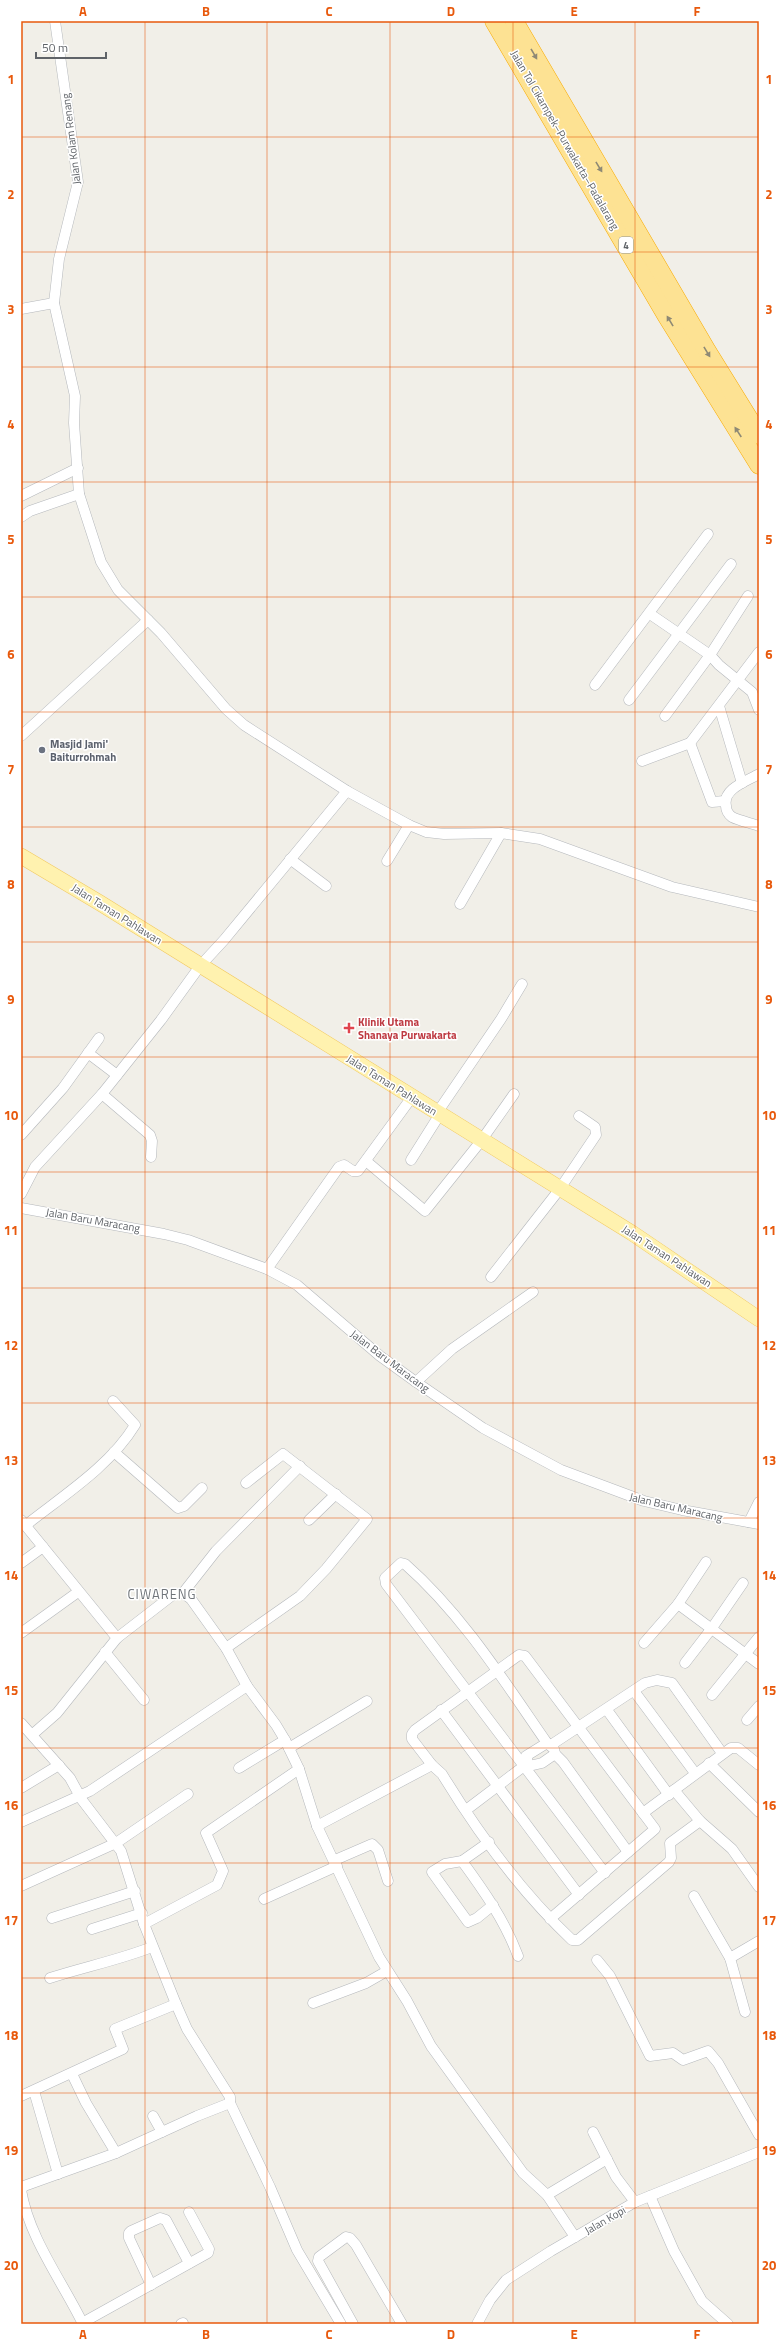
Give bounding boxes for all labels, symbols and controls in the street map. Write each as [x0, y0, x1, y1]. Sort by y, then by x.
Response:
text: A [79, 1, 87, 21]
text: B [202, 1, 210, 21]
text: C [325, 1, 333, 21]
text: D [447, 1, 455, 21]
text: E [570, 1, 578, 21]
text: F [694, 1, 701, 21]
scale bar [36, 34, 106, 60]
text: 50 m [42, 38, 68, 57]
street label: Jalan Tol Cikampek–Purwakarta–Padalarang [507, 47, 623, 233]
one-way arrow [530, 48, 537, 60]
text: 1 [7, 69, 15, 89]
text: 1 [765, 69, 773, 89]
street label: Jalan Kolam Renang [57, 92, 85, 186]
one-way arrow [596, 161, 603, 173]
text: 2 [7, 184, 15, 204]
text: 2 [765, 184, 773, 204]
road number: 4 [619, 237, 633, 253]
text: 3 [7, 299, 15, 319]
text: 3 [765, 299, 773, 319]
one-way arrow [666, 315, 673, 327]
one-way arrow [703, 347, 711, 357]
text: 4 [7, 414, 15, 434]
text: 4 [765, 414, 773, 434]
one-way arrow [734, 427, 742, 437]
text: 5 [7, 529, 15, 549]
text: 5 [765, 529, 773, 549]
text: 6 [7, 644, 15, 664]
text: 6 [765, 644, 773, 664]
place label: Masjid Jami' Baiturrohmah [50, 736, 116, 765]
marker: Masjid Jami' Baiturrohmah [37, 745, 47, 755]
text: 7 [7, 759, 15, 779]
text: 7 [765, 759, 773, 779]
text: 8 [7, 874, 15, 894]
text: 8 [765, 874, 773, 894]
street label: Jalan Taman Pahlawan [69, 880, 165, 948]
text: 9 [7, 989, 15, 1009]
text: 9 [765, 989, 773, 1009]
place label: Klinik Utama Shanaya Purwakarta [358, 1014, 457, 1043]
marker: Klinik Utama Shanaya Purwakarta [343, 1022, 355, 1034]
street label: Jalan Taman Pahlawan [344, 1051, 440, 1119]
text: 10 [4, 1105, 18, 1125]
text: 10 [762, 1105, 776, 1125]
street label: Jalan Baru Maracang [45, 1204, 142, 1236]
text: 11 [4, 1220, 18, 1240]
text: 11 [762, 1220, 776, 1240]
street label: Jalan Taman Pahlawan [619, 1221, 715, 1291]
street label: Jalan Baru Maracang [347, 1326, 433, 1396]
text: 12 [4, 1335, 18, 1355]
text: 12 [762, 1335, 776, 1355]
text: 13 [4, 1450, 18, 1470]
text: 13 [762, 1450, 776, 1470]
street label: Jalan Baru Maracang [628, 1488, 725, 1526]
text: 14 [4, 1565, 18, 1585]
text: 14 [762, 1565, 776, 1585]
district label: CIWARENG [127, 1584, 197, 1604]
text: 15 [4, 1680, 18, 1700]
text: 15 [762, 1680, 776, 1700]
text: 16 [4, 1795, 18, 1815]
text: 16 [762, 1795, 776, 1815]
text: 17 [4, 1910, 18, 1930]
text: 17 [762, 1910, 776, 1930]
text: 18 [4, 2025, 18, 2045]
text: 18 [762, 2025, 776, 2045]
text: 19 [4, 2140, 18, 2160]
text: 19 [762, 2140, 776, 2160]
street label: Jalan Kopi [581, 2202, 629, 2238]
text: 20 [4, 2255, 18, 2275]
text: 20 [762, 2255, 776, 2275]
text: A [79, 2324, 87, 2344]
text: B [202, 2324, 210, 2344]
text: C [325, 2324, 333, 2344]
text: D [447, 2324, 455, 2344]
text: E [570, 2324, 578, 2344]
text: F [694, 2324, 701, 2344]

